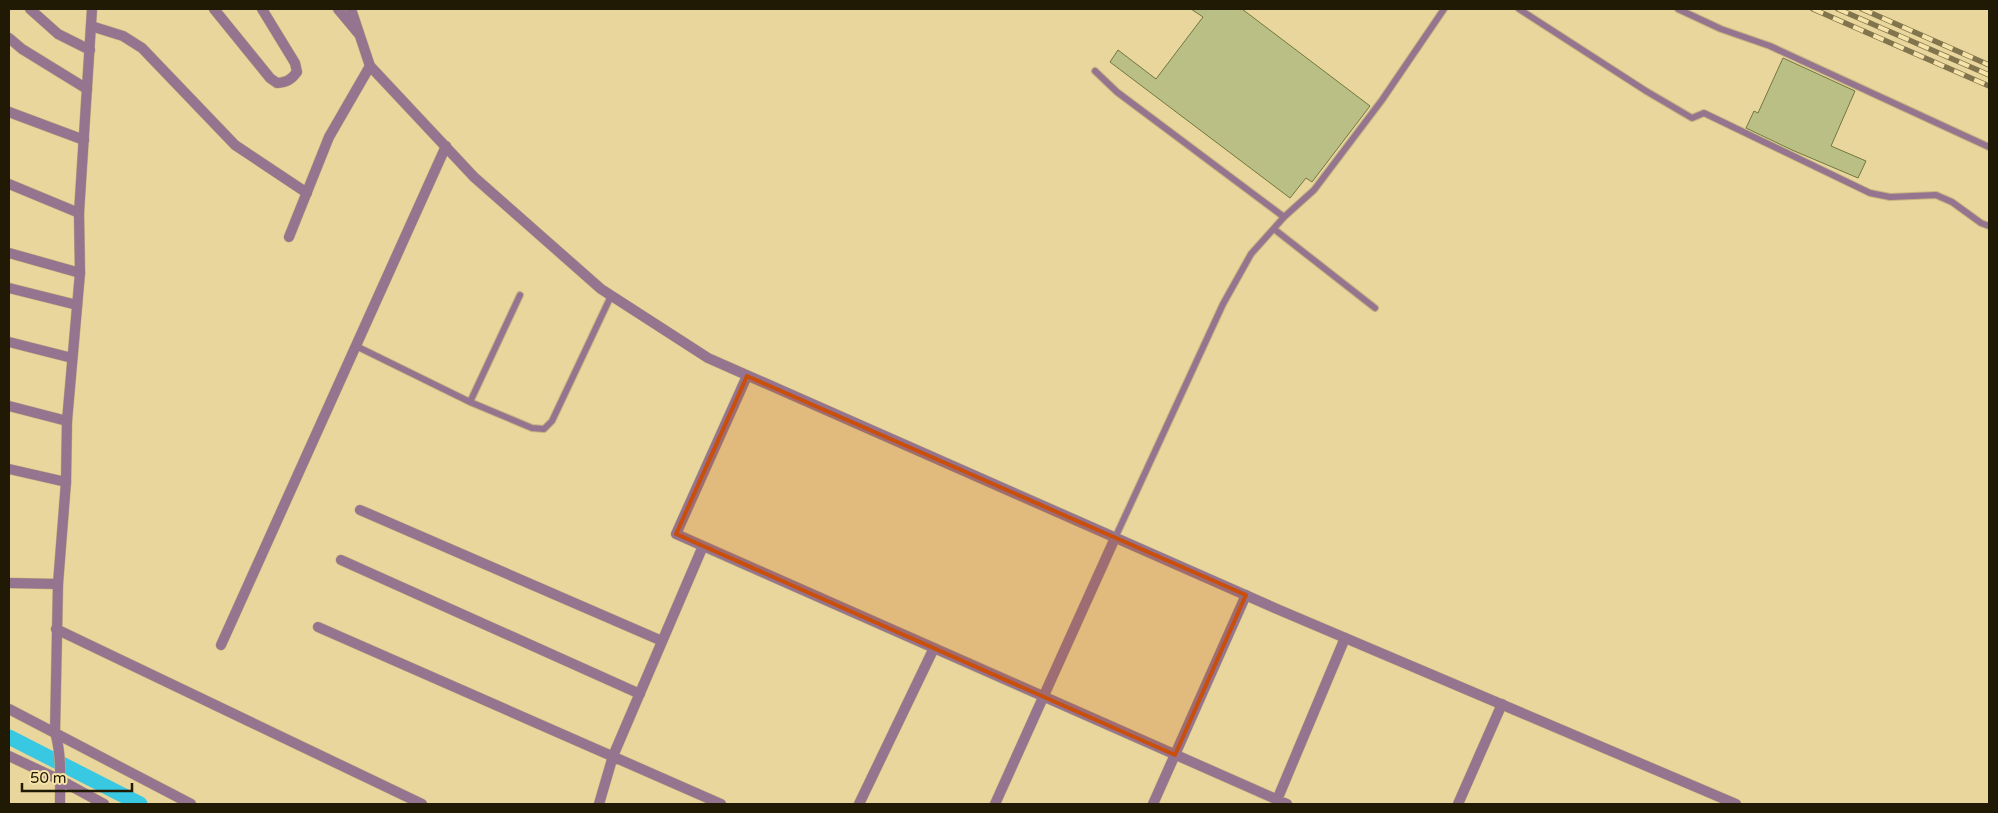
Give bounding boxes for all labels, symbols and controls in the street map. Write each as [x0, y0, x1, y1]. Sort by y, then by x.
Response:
scale bar [22, 760, 132, 792]
text: 50 m [30, 769, 67, 787]

